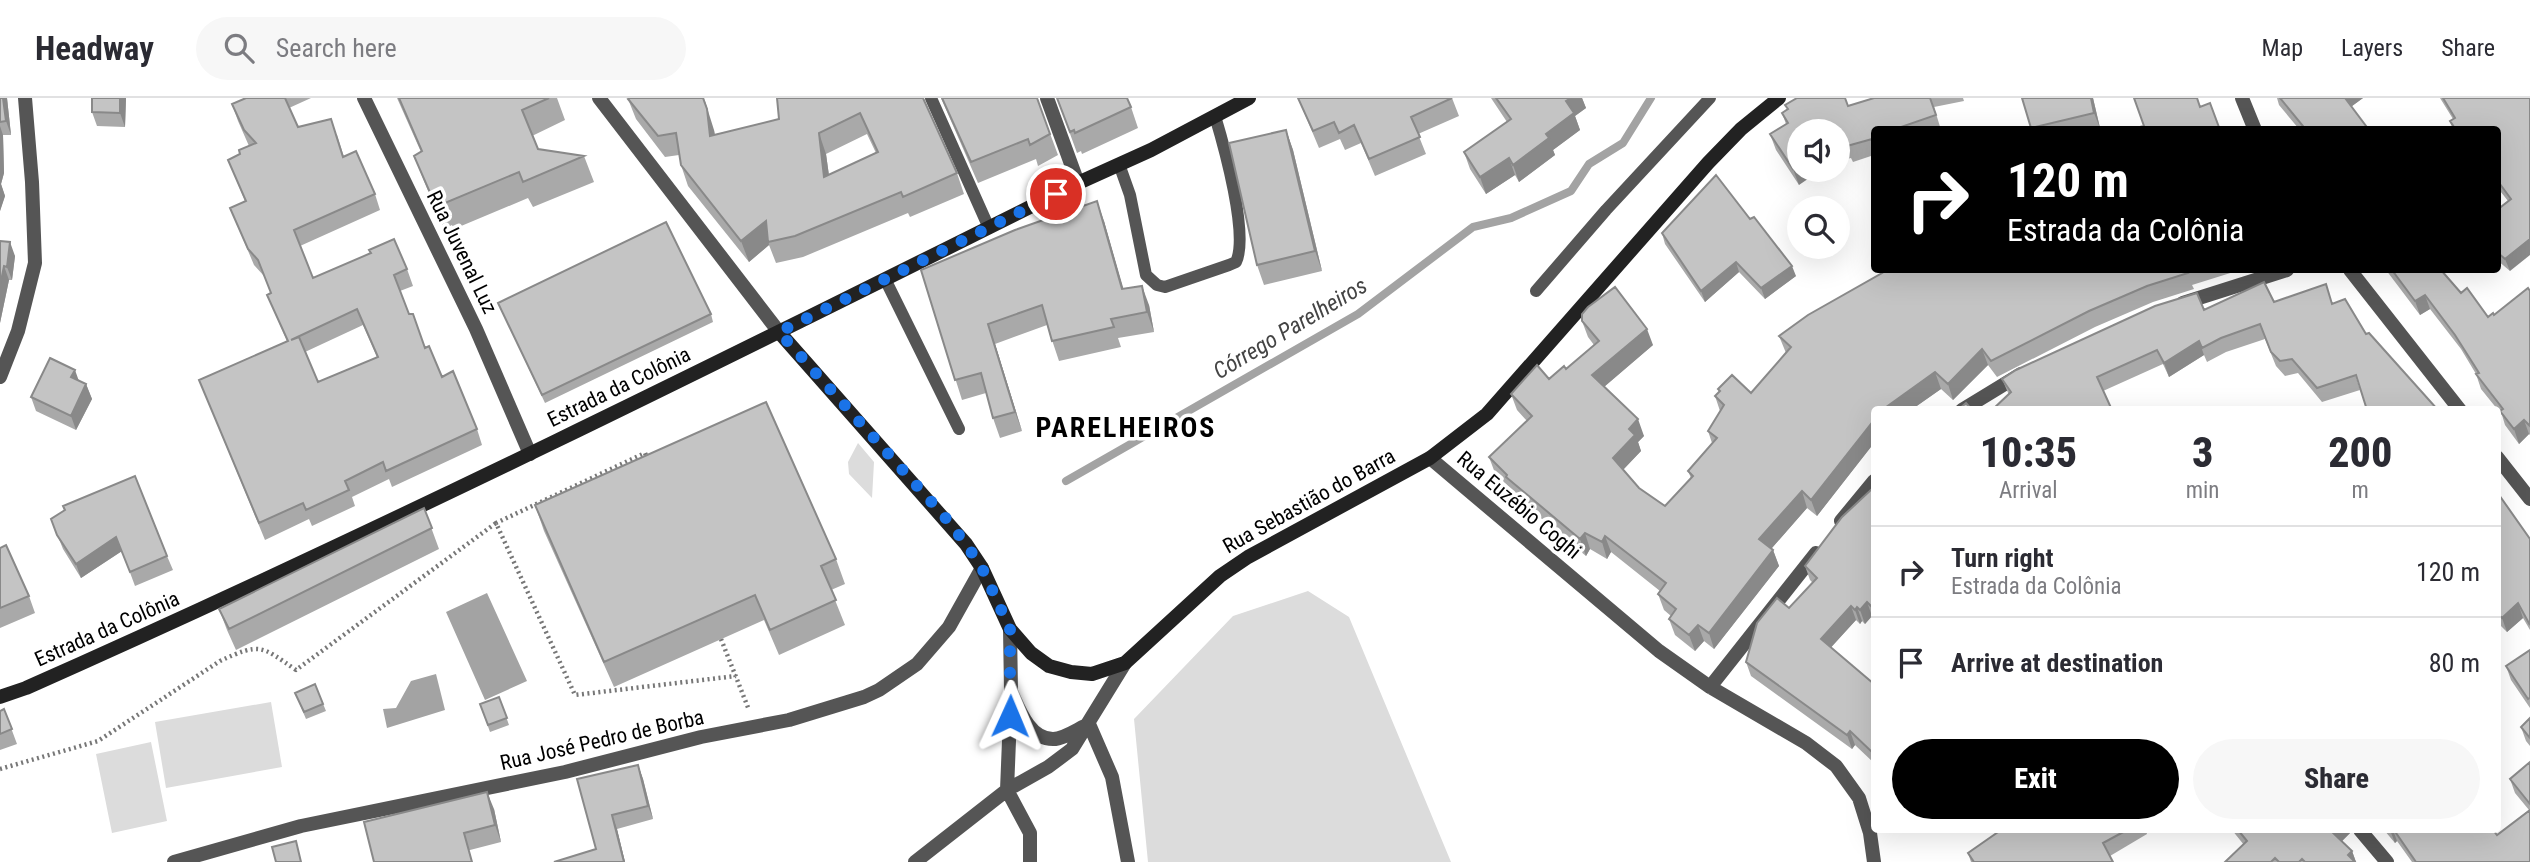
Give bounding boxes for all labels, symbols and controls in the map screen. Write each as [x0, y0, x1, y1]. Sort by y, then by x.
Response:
search box [196, 17, 686, 80]
text: Headway [35, 29, 154, 68]
icon: search [220, 29, 258, 67]
text: Search here [276, 33, 397, 63]
text: Map [2262, 34, 2303, 62]
text: Layers [2341, 34, 2403, 62]
text: Share [2441, 34, 2495, 62]
map controls [1787, 119, 1850, 259]
button: sound [1787, 119, 1850, 182]
text: 120 m [2007, 152, 2129, 209]
icon: right [1892, 154, 1983, 245]
pin [1026, 164, 1086, 224]
icon: arrive [1037, 175, 1075, 213]
street label: Rua Juvenal Luz [422, 187, 502, 317]
button: search [1787, 196, 1850, 259]
text: Estrada da Colônia [2007, 211, 2244, 249]
water label: Córrego Parelheiros [1209, 272, 1372, 385]
street label: Estrada da Colônia [544, 342, 694, 432]
district label: PARELHEIROS [1036, 411, 1216, 444]
text: 10:35 [1980, 428, 2077, 477]
text: 3 [2192, 428, 2213, 477]
text: 200 [2328, 428, 2392, 477]
street label: Rua Sebastião do Barra [1219, 444, 1399, 558]
street label: Rua Euzébio Coghi [1452, 446, 1586, 564]
text: Arrival [1999, 477, 2058, 504]
text: min [2186, 477, 2219, 504]
text: m [2352, 477, 2369, 504]
text: Turn right [1951, 543, 2053, 573]
icon: right [1892, 553, 1930, 591]
text: 120 m [2416, 557, 2480, 587]
text: Estrada da Colônia [1951, 573, 2122, 600]
street label: Estrada da Colônia [31, 586, 183, 672]
icon: arrive [1892, 644, 1930, 682]
text: Arrive at destination [1951, 648, 2163, 678]
text: 80 m [2429, 648, 2480, 678]
position arrow [973, 679, 1047, 753]
street label: Rua José Pedro de Borba [498, 705, 706, 775]
button: Exit [1892, 739, 2179, 819]
button: Share [2193, 739, 2480, 819]

